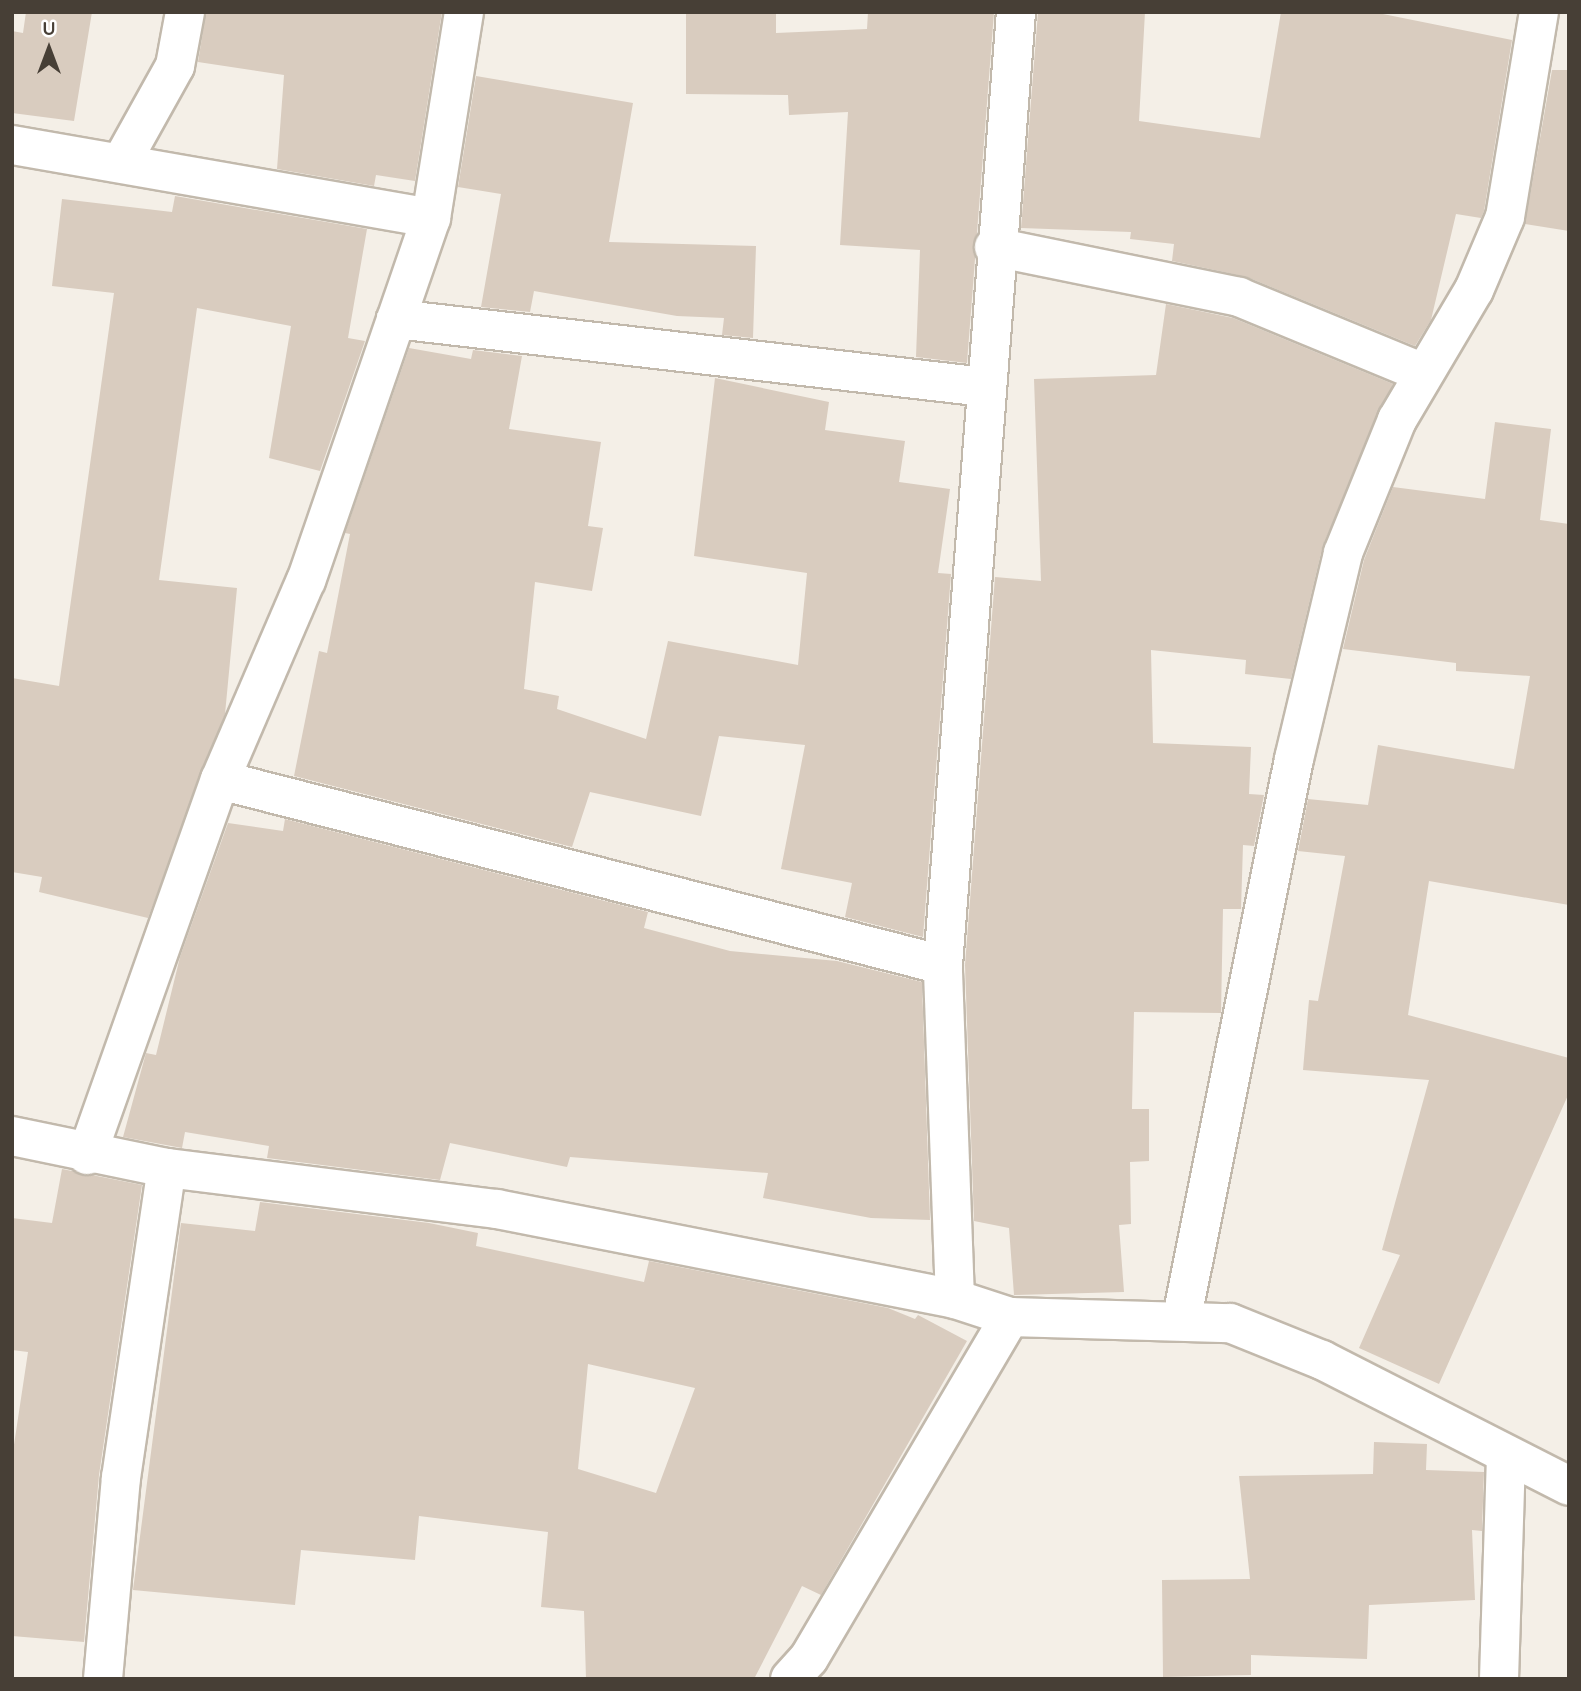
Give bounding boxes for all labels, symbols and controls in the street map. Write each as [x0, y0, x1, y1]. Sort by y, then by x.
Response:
north arrow [14, 14, 84, 84]
text: U [42, 16, 56, 40]

